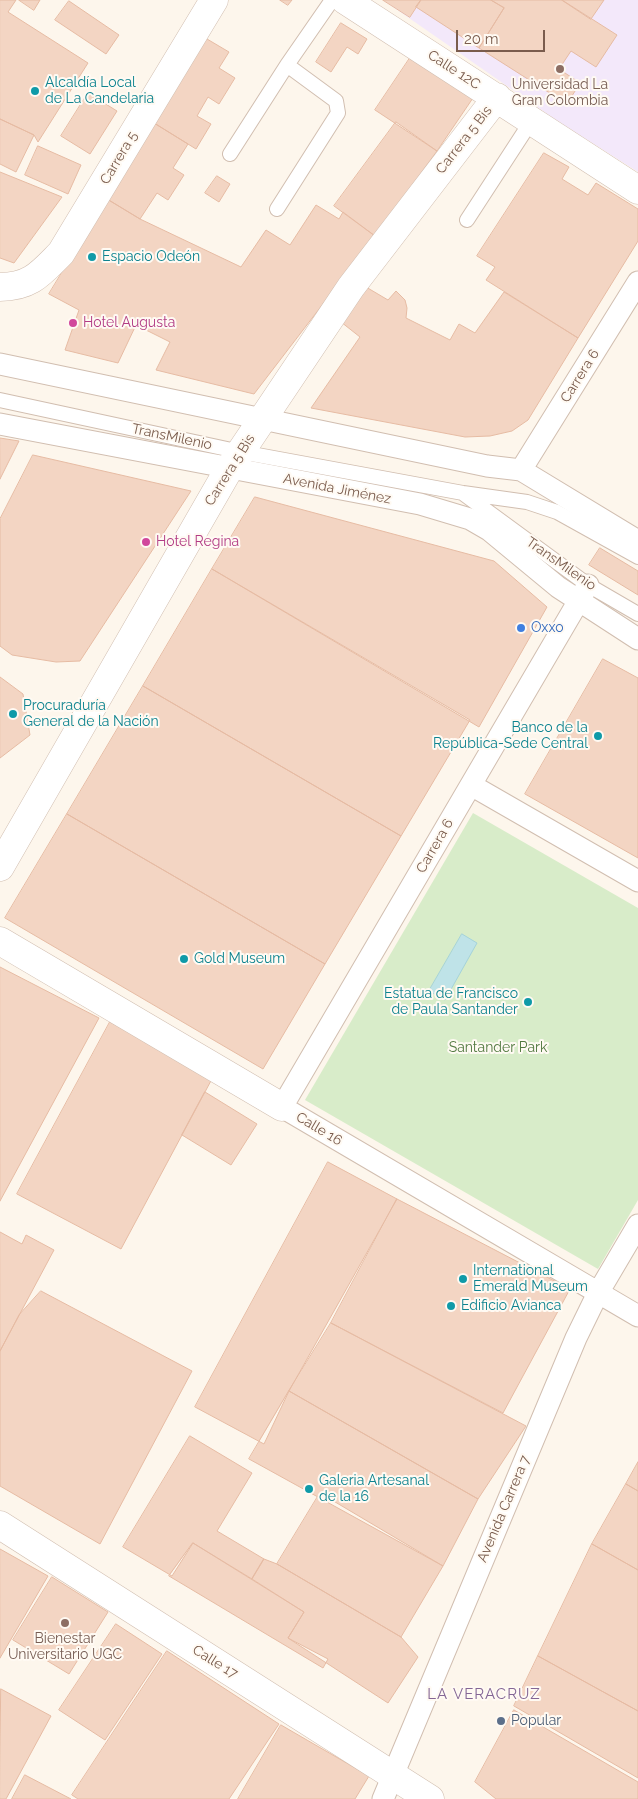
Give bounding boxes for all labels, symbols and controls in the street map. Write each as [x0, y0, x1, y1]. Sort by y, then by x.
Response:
scale bar [458, 20, 547, 52]
text: 20 m [464, 30, 499, 48]
street label: Calle 12C [424, 47, 484, 93]
marker: Universidad La Gran Colombia [554, 63, 566, 75]
place label: Alcaldía Local de La Candelaria [45, 75, 154, 108]
place label: Universidad La Gran Colombia [512, 77, 608, 110]
marker: Alcaldía Local de La Candelaria [29, 85, 41, 97]
street label: Carrera 5 Bis [432, 103, 496, 177]
street label: Carrera 5 [97, 128, 141, 188]
place label: Espacio Odeón [102, 249, 200, 265]
marker: Espacio Odeón [86, 251, 98, 263]
place label: Hotel Augusta [83, 315, 175, 331]
marker: Hotel Augusta [67, 317, 79, 329]
street label: Carrera 6 [557, 346, 603, 406]
street label: TransMilenio [130, 420, 214, 454]
street label: Carrera 5 Bis [201, 431, 259, 509]
street label: Avenida Jiménez [282, 470, 392, 508]
place label: Hotel Regina [156, 534, 239, 550]
street label: TransMilenio [523, 534, 599, 594]
marker: Hotel Regina [140, 536, 152, 548]
place label: Oxxo [531, 620, 563, 636]
marker: Oxxo [515, 622, 527, 634]
place label: Procuraduría General de la Nación [23, 698, 159, 730]
marker: Procuraduría General de la Nación [7, 708, 19, 720]
place label: Banco de la República-Sede Central [433, 720, 588, 752]
marker: Banco de la República-Sede Central [592, 730, 604, 742]
street label: Carrera 6 [413, 816, 457, 876]
place label: Gold Museum [194, 951, 285, 967]
marker: Gold Museum [178, 953, 190, 965]
place label: Estatua de Francisco de Paula Santander [384, 986, 518, 1019]
marker: Estatua de Francisco de Paula Santander [522, 996, 534, 1008]
park label: Santander Park [449, 1040, 547, 1056]
street label: Calle 16 [293, 1109, 345, 1149]
place label: International Emerald Museum [473, 1263, 588, 1295]
marker: International Emerald Museum [457, 1273, 469, 1285]
place label: Edificio Avianca [461, 1298, 561, 1314]
marker: Edificio Avianca [445, 1300, 457, 1312]
street label: Avenida Carrera 7 [474, 1453, 534, 1565]
place label: Galeria Artesanal de la 16 [319, 1473, 429, 1505]
marker: Galeria Artesanal de la 16 [303, 1483, 315, 1495]
marker: Bienestar Universitario UGC [59, 1617, 71, 1629]
place label: Bienestar Universitario UGC [8, 1631, 122, 1664]
street label: Calle 17 [189, 1642, 241, 1682]
district label: LA VERACRUZ [426, 1685, 542, 1703]
place label: Popular [511, 1713, 561, 1729]
marker: Popular [495, 1715, 507, 1727]

